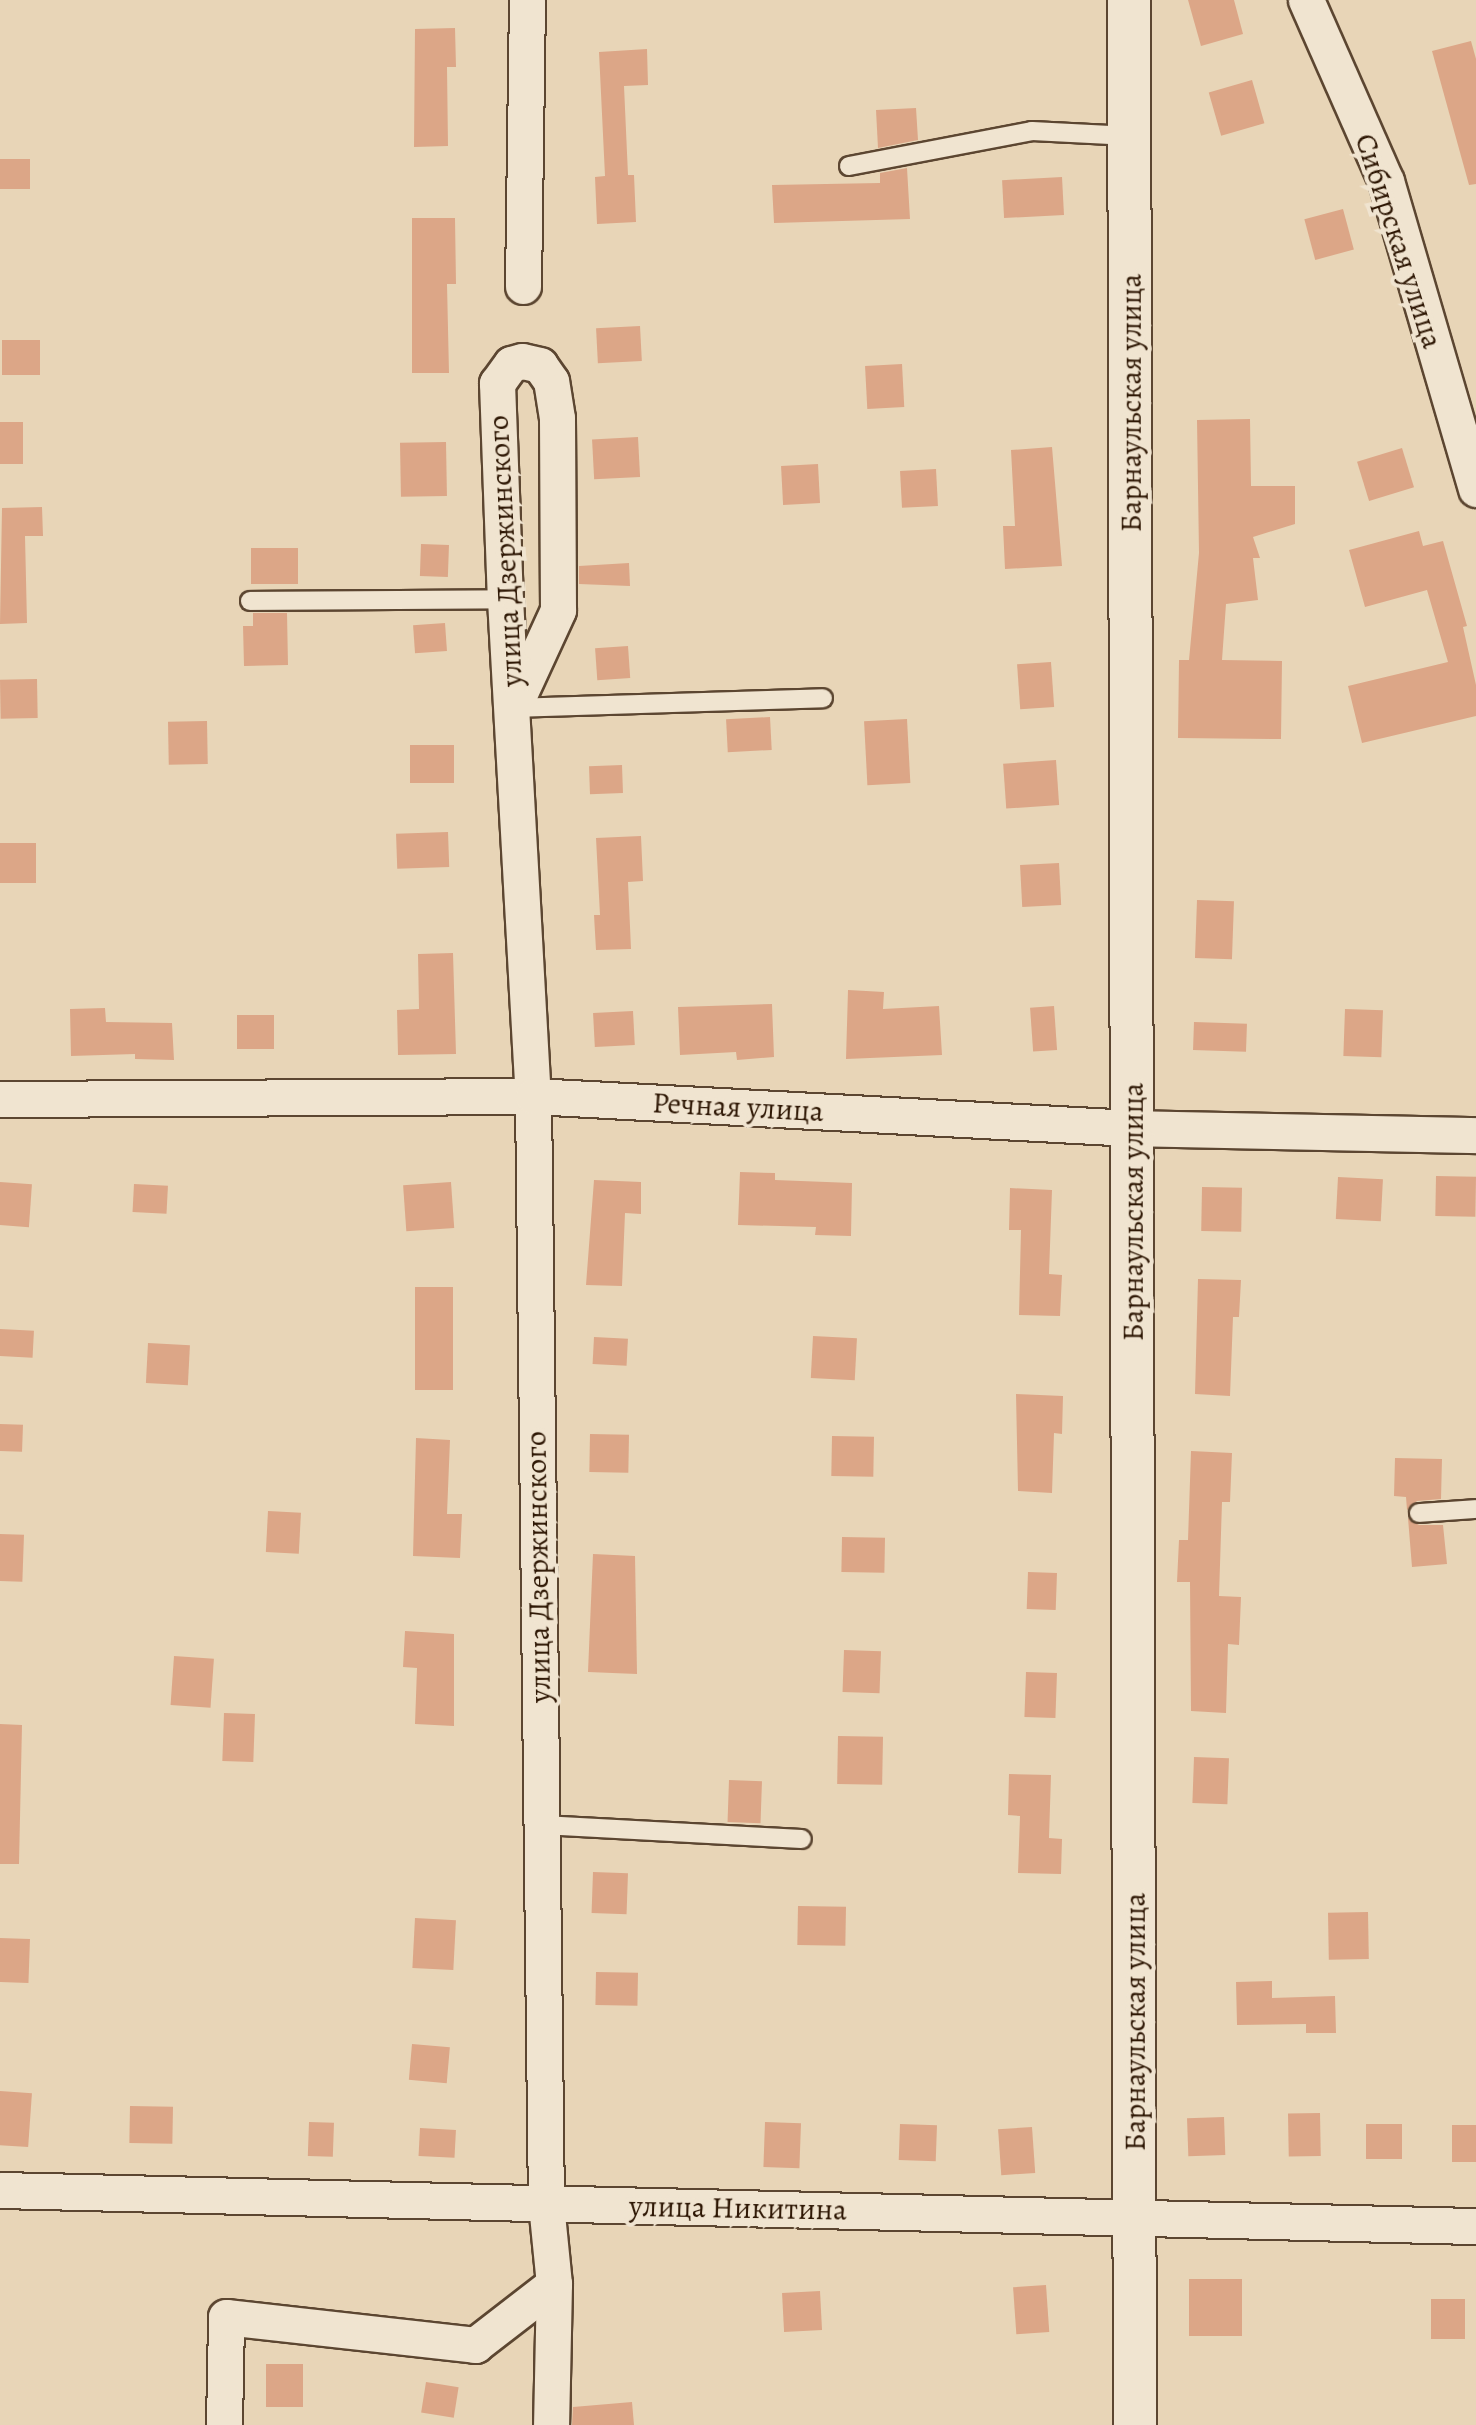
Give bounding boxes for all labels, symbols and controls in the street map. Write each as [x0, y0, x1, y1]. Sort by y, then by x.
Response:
street label: Сибирская улица [1347, 129, 1451, 353]
street label: Барнаульская улица [1113, 274, 1149, 532]
street label: улица Дзержинского [480, 414, 530, 688]
street label: Барнаульская улица [1115, 1083, 1151, 1341]
street label: Речная улица [651, 1085, 825, 1129]
street label: улица Дзержинского [518, 1431, 558, 1703]
street label: Барнаульская улица [1117, 1893, 1153, 2151]
street label: улица Никитина [629, 2188, 847, 2228]

